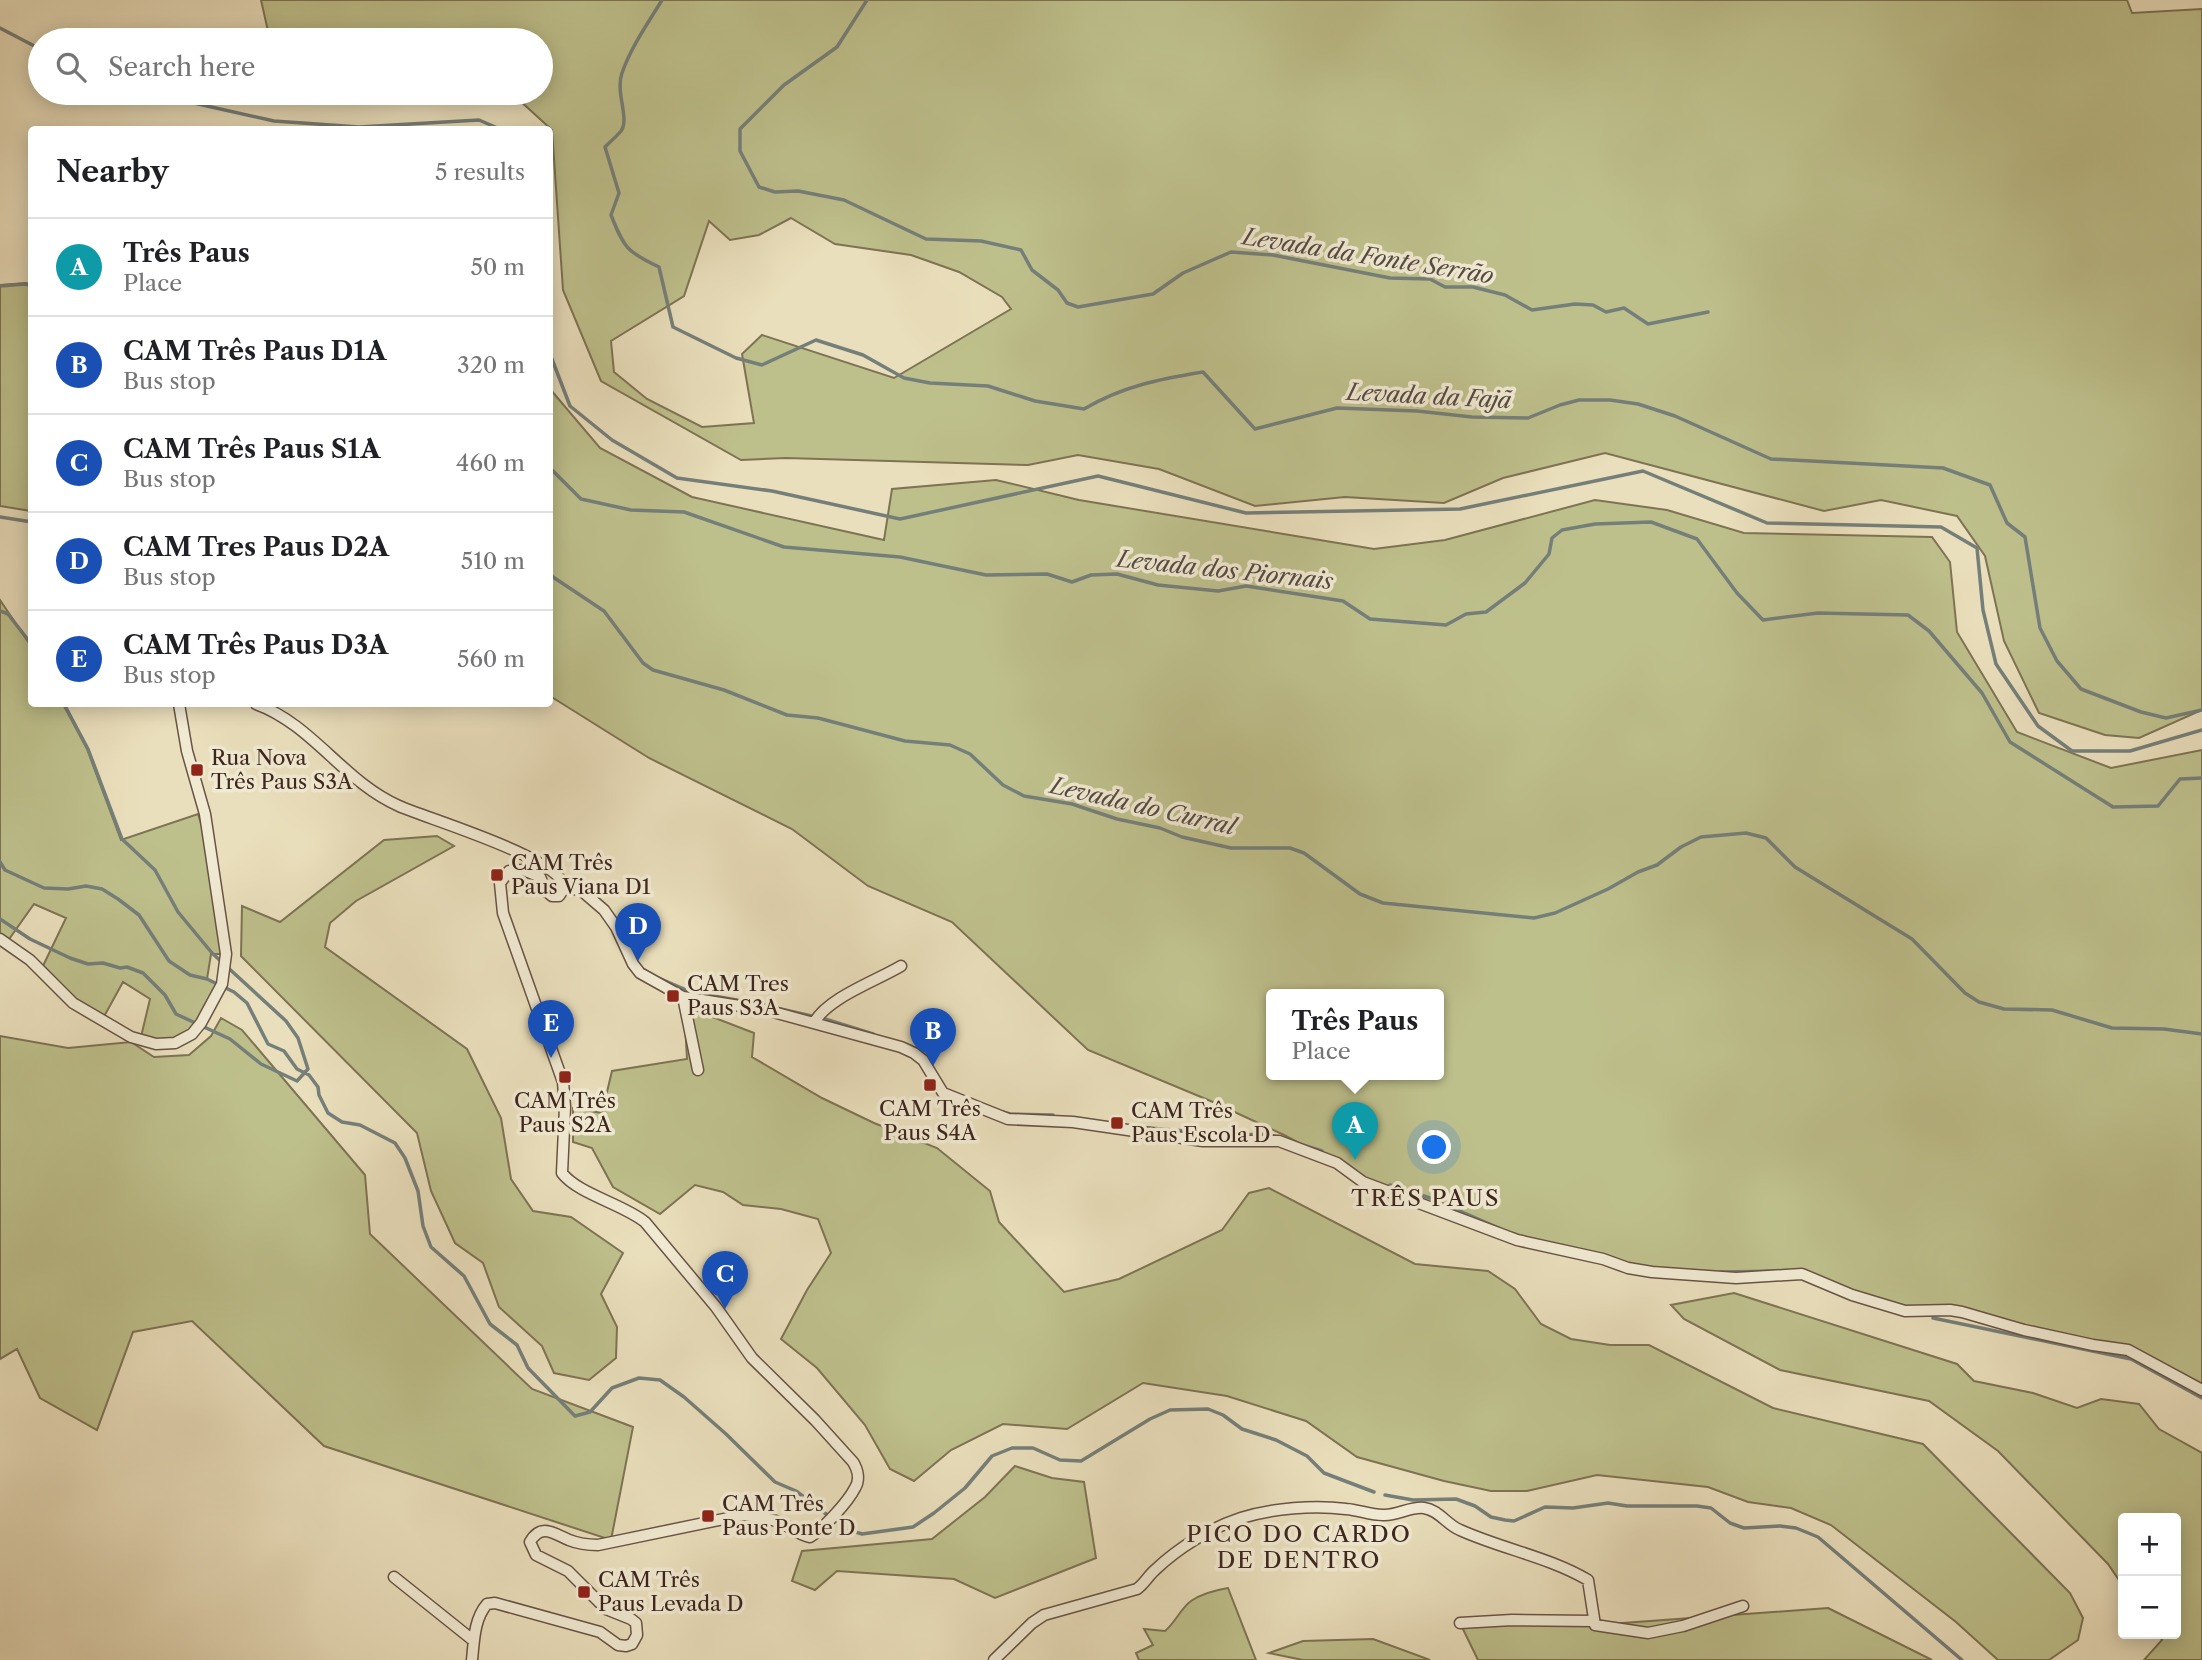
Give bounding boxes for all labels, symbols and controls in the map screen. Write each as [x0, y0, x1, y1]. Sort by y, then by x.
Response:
search box [28, 28, 553, 105]
icon: search [52, 48, 90, 86]
text: Search here [108, 51, 255, 83]
text: Nearby [56, 153, 169, 190]
text: 5 results [435, 158, 525, 186]
water label: Levada da Fonte Serrão [1239, 222, 1496, 290]
text: Três Paus [123, 237, 250, 269]
text: A [70, 253, 88, 281]
text: 50 m [470, 253, 525, 281]
text: Place [123, 269, 182, 297]
text: CAM Três Paus D1A [123, 335, 386, 367]
text: B [70, 351, 88, 379]
text: 320 m [457, 351, 525, 379]
text: Bus stop [123, 367, 216, 395]
water label: Levada da Fajã [1344, 378, 1513, 414]
text: CAM Três Paus S1A [123, 433, 380, 465]
text: C [70, 449, 88, 477]
text: 460 m [456, 449, 525, 477]
text: Bus stop [123, 465, 216, 493]
text: CAM Tres Paus D2A [123, 531, 389, 563]
water label: Levada dos Piornais [1113, 545, 1335, 595]
text: D [69, 547, 89, 575]
text: 510 m [461, 547, 525, 575]
text: Bus stop [123, 563, 216, 591]
text: CAM Três Paus D3A [123, 629, 388, 661]
text: E [71, 645, 87, 673]
text: 560 m [457, 645, 525, 673]
text: Bus stop [123, 661, 216, 689]
place label: Rua Nova Três Paus S3A [211, 745, 353, 794]
marker: Rua Nova Três Paus S3A [189, 762, 205, 778]
water label: Levada do Curral [1046, 771, 1241, 842]
place label: CAM Três Paus Viana D1 [511, 850, 651, 899]
marker: CAM Três Paus Viana D1 [489, 867, 505, 883]
pin: D [615, 903, 661, 961]
place label: CAM Tres Paus S3A [687, 971, 789, 1020]
marker: CAM Tres Paus S3A [665, 988, 681, 1004]
popup [1266, 989, 1444, 1080]
pin: E [528, 1000, 574, 1058]
text: Três Paus [1292, 1005, 1418, 1037]
pin: B [910, 1008, 956, 1066]
text: Place [1292, 1037, 1351, 1065]
marker: CAM Três Paus S2A [557, 1069, 573, 1085]
marker: CAM Três Paus S4A [922, 1077, 938, 1093]
place label: CAM Três Paus S2A [514, 1088, 616, 1137]
place label: CAM Três Paus S4A [879, 1096, 981, 1145]
place label: CAM Três Paus Escola D [1131, 1098, 1271, 1147]
pin: A [1332, 1102, 1378, 1160]
marker: CAM Três Paus Escola D [1109, 1115, 1125, 1131]
your location [1417, 1130, 1451, 1164]
district label: TRÊS PAUS [1351, 1184, 1501, 1212]
pin: C [702, 1251, 748, 1309]
place label: CAM Três Paus Ponte D [722, 1491, 856, 1540]
marker: CAM Três Paus Ponte D [700, 1508, 716, 1524]
map controls [2118, 1513, 2181, 1639]
button: + [2118, 1513, 2181, 1576]
district label: PICO DO CARDO DE DENTRO [1186, 1520, 1412, 1574]
place label: CAM Três Paus Levada D [598, 1567, 744, 1616]
button: − [2118, 1576, 2181, 1639]
marker: CAM Três Paus Levada D [576, 1584, 592, 1600]

